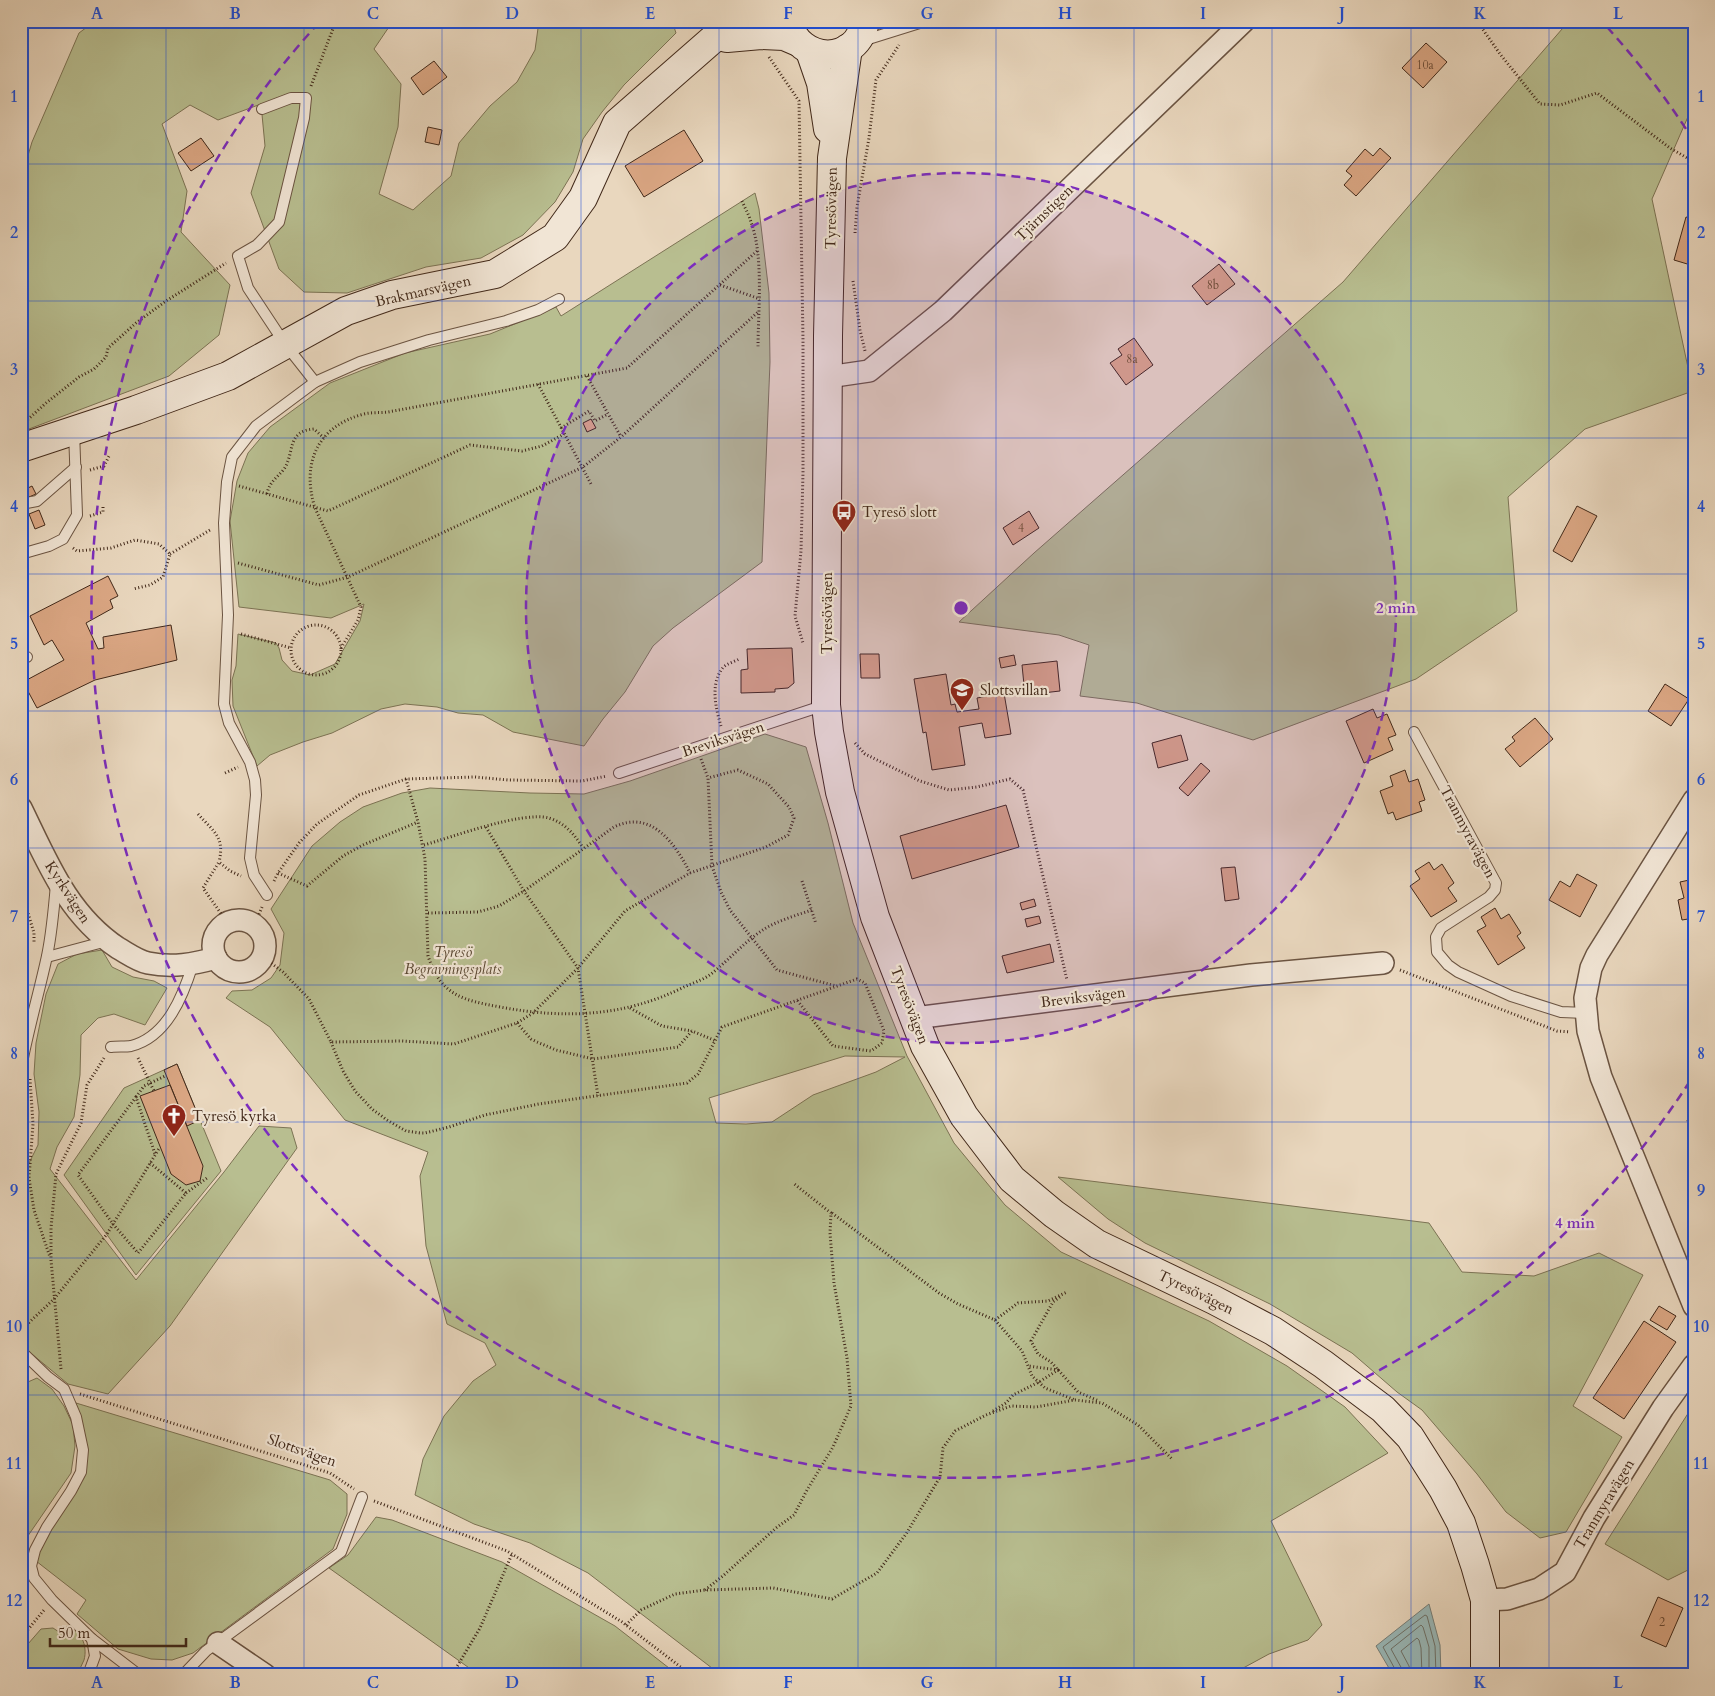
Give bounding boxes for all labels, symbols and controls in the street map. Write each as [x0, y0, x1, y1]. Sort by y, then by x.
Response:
text: A [91, 3, 103, 25]
text: B [229, 3, 241, 25]
text: C [367, 3, 379, 25]
text: D [505, 3, 519, 25]
text: E [645, 3, 655, 25]
text: F [783, 3, 793, 25]
text: G [920, 3, 934, 25]
text: H [1058, 3, 1072, 25]
text: I [1200, 3, 1206, 25]
text: J [1337, 3, 1345, 25]
text: K [1474, 3, 1487, 25]
text: L [1613, 3, 1624, 25]
house number: 10a [1416, 57, 1435, 73]
text: 1 [10, 86, 18, 108]
text: 1 [1697, 86, 1705, 108]
street label: Tyresövägen [820, 166, 842, 249]
street label: Tjärnstigen [1011, 180, 1078, 246]
text: 2 [10, 222, 18, 244]
text: 2 [1697, 222, 1705, 244]
street label: Brakmarsvägen [373, 270, 473, 312]
house number: 8b [1207, 277, 1219, 293]
house number: 8a [1126, 351, 1138, 367]
text: 3 [10, 359, 18, 381]
text: 3 [1697, 359, 1705, 381]
text: 4 [10, 496, 18, 518]
text: 4 [1697, 496, 1705, 518]
bus stop icon: Tyresö slott [831, 499, 857, 533]
place label: Tyresö slott [862, 502, 937, 522]
house number: 4 [1018, 520, 1024, 536]
street label: Tyresövägen [817, 571, 837, 654]
text: 2 min [1376, 598, 1416, 618]
centre of rings [952, 599, 970, 617]
text: 5 [10, 633, 18, 655]
text: 5 [1697, 633, 1705, 655]
school or university icon: Slottsvillan [949, 677, 975, 711]
place label: Slottsvillan [980, 680, 1049, 700]
street label: Breviksvägen [679, 716, 767, 762]
text: 6 [10, 769, 18, 791]
text: 6 [1697, 769, 1705, 791]
street label: Tranmyravägen [1435, 782, 1501, 882]
street label: Kyrkvägen [40, 857, 96, 927]
text: 7 [10, 906, 18, 928]
text: 7 [1697, 906, 1705, 928]
park label: Tyresö Begravningsplats [404, 942, 502, 979]
street label: Tyresövägen [886, 963, 934, 1047]
street label: Breviksvägen [1039, 982, 1127, 1012]
text: 8 [10, 1043, 18, 1065]
text: 8 [1697, 1043, 1705, 1065]
church icon: Tyresö kyrka [161, 1103, 187, 1137]
place label: Tyresö kyrka [192, 1106, 277, 1126]
text: 9 [10, 1180, 18, 1202]
text: 9 [1697, 1180, 1705, 1202]
text: 4 min [1555, 1213, 1595, 1233]
street label: Tyresövägen [1155, 1265, 1238, 1319]
text: 10 [6, 1316, 22, 1338]
text: 10 [1693, 1316, 1709, 1338]
street label: Slottsvägen [265, 1429, 340, 1471]
text: 11 [6, 1453, 22, 1475]
text: 11 [1693, 1453, 1709, 1475]
street label: Tranmyravägen [1569, 1455, 1639, 1553]
text: 12 [6, 1590, 22, 1612]
text: 12 [1693, 1590, 1709, 1612]
house number: 2 [1659, 1614, 1665, 1630]
scale bar [50, 1616, 186, 1648]
text: 50 m [58, 1623, 90, 1643]
text: A [91, 1672, 103, 1694]
text: B [229, 1672, 241, 1694]
text: C [367, 1672, 379, 1694]
text: D [505, 1672, 519, 1694]
text: E [645, 1672, 655, 1694]
text: F [783, 1672, 793, 1694]
text: G [920, 1672, 934, 1694]
text: H [1058, 1672, 1072, 1694]
text: I [1200, 1672, 1206, 1694]
text: J [1337, 1672, 1345, 1694]
text: K [1474, 1672, 1487, 1694]
text: L [1613, 1672, 1624, 1694]

